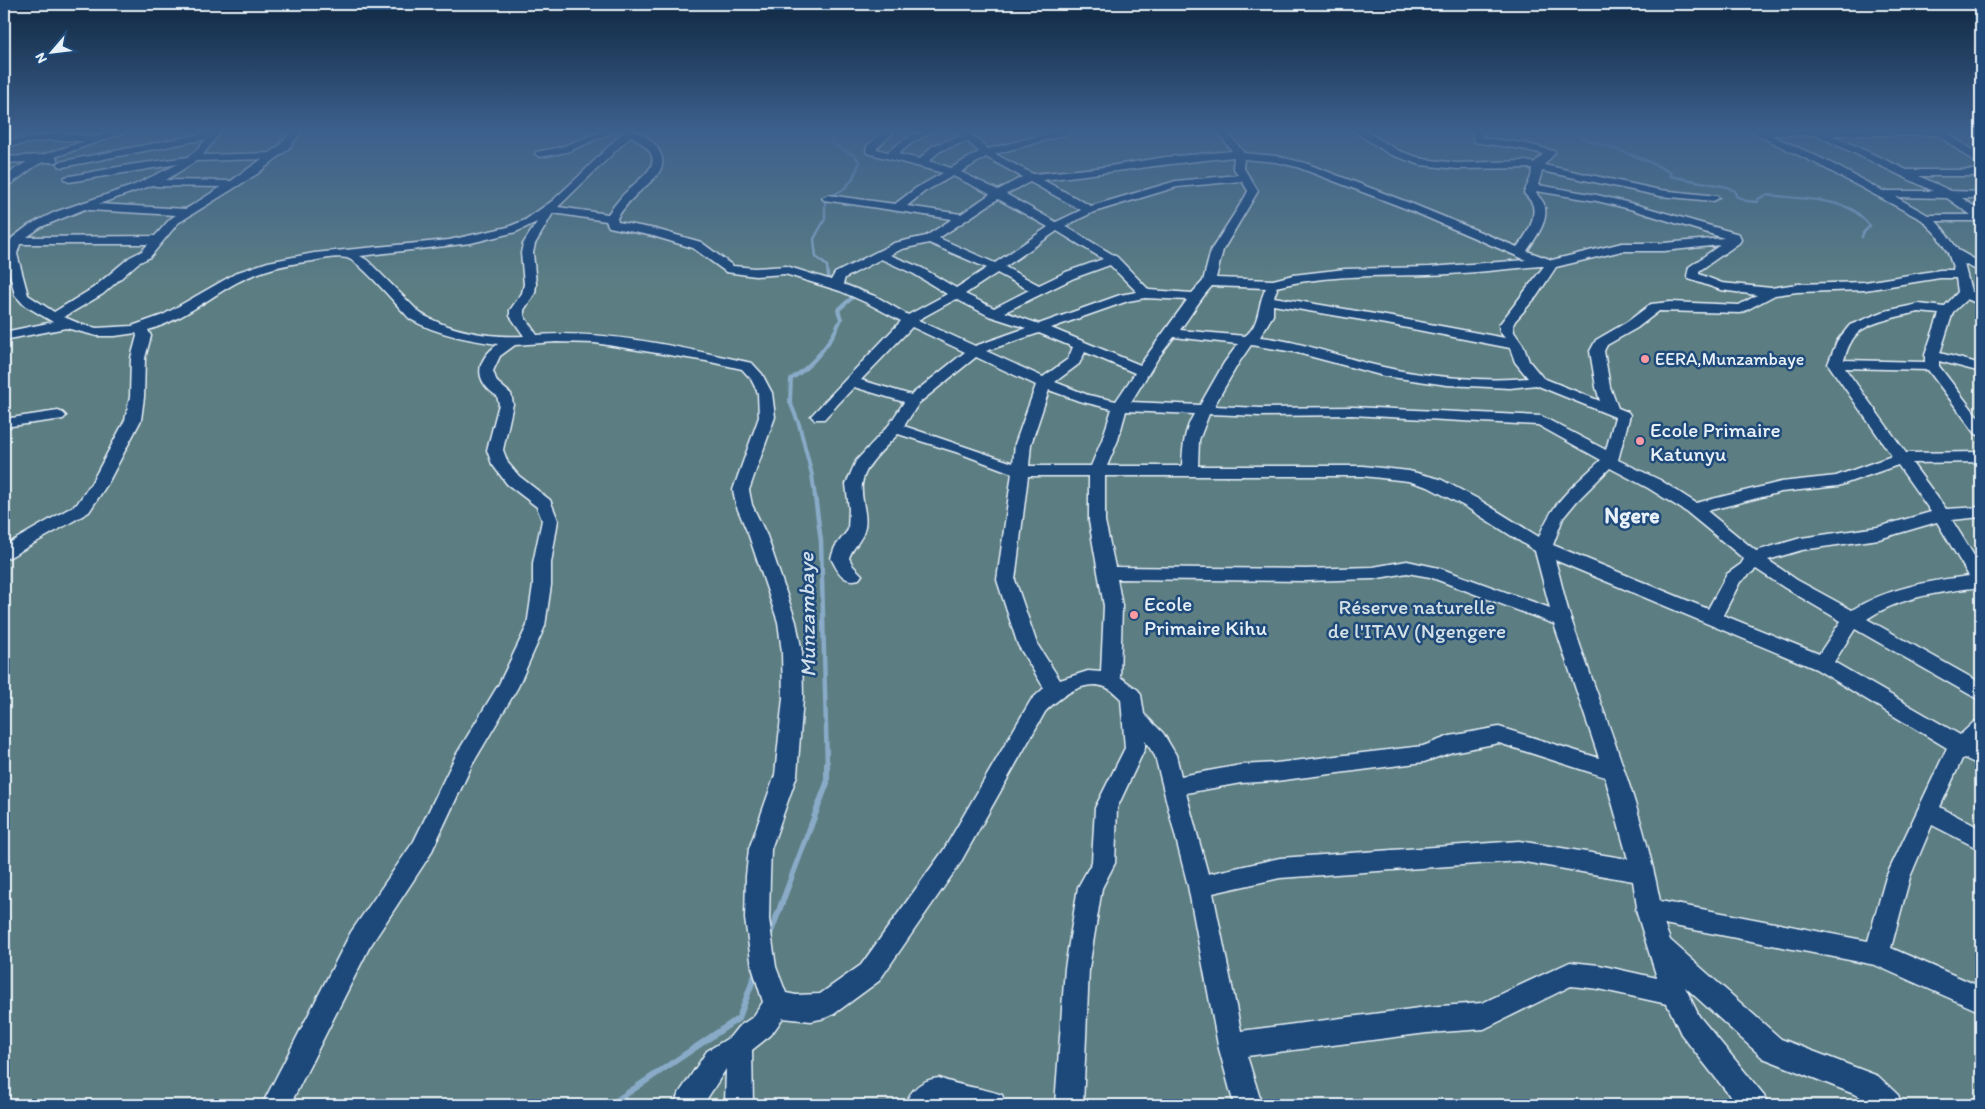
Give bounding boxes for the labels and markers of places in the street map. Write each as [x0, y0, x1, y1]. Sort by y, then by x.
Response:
place label: EERA,Munzambaye [1655, 348, 1804, 370]
marker: EERA,Munzambaye [1639, 353, 1651, 365]
place label: Ecole Primaire Katunyu [1650, 417, 1781, 466]
marker: Ecole Primaire Katunyu [1634, 435, 1646, 447]
place label: Ecole Primaire Kihu [1144, 591, 1267, 640]
marker: Ecole Primaire Kihu [1128, 609, 1140, 621]

